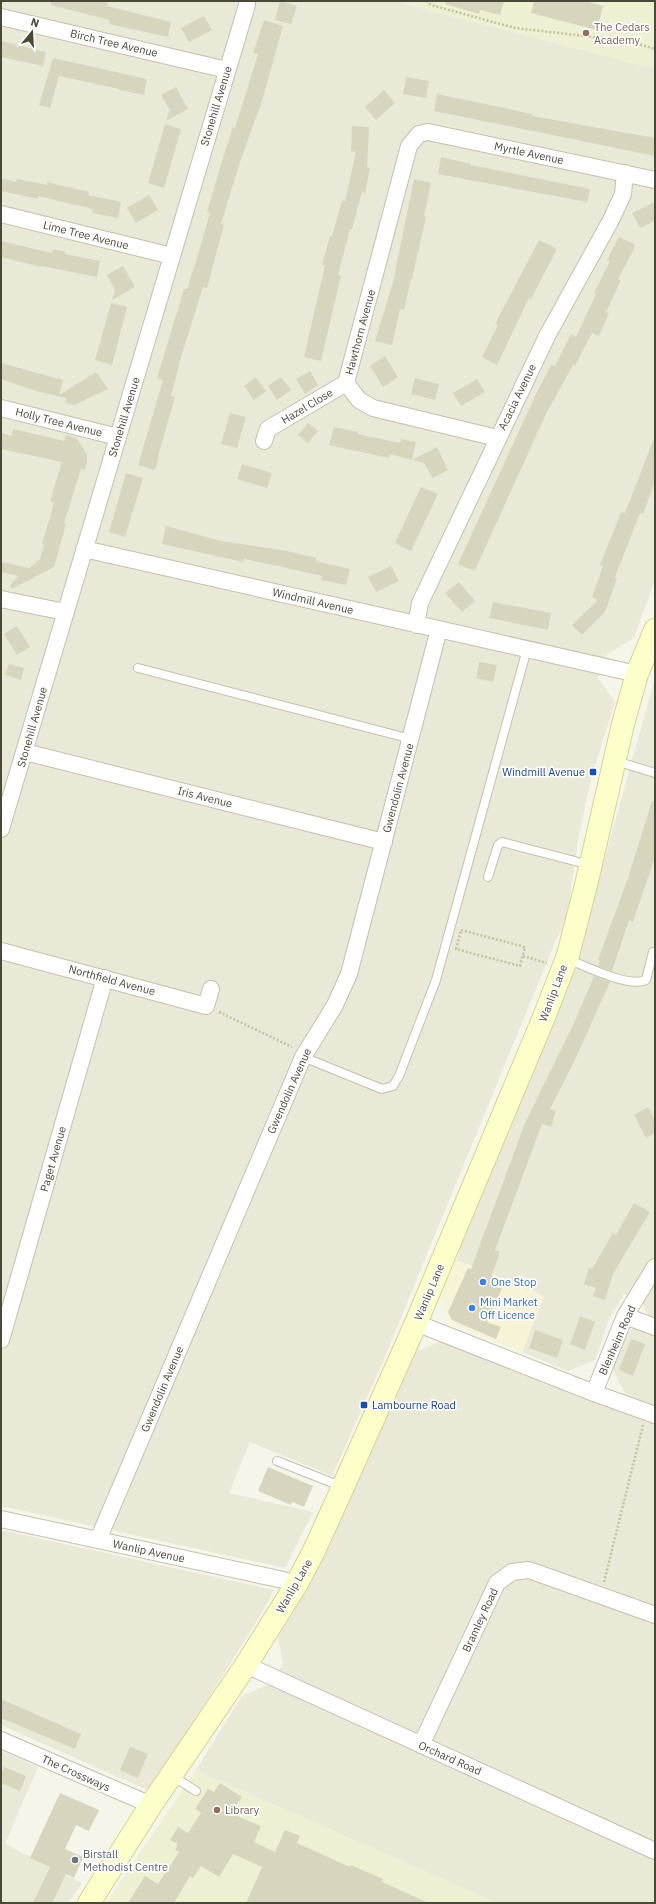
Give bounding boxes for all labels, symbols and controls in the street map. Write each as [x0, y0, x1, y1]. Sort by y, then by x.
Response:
north arrow [12, 12, 52, 52]
text: N [29, 15, 41, 30]
place label: The Cedars Academy [594, 20, 650, 47]
street label: Birch Tree Avenue [69, 26, 159, 60]
marker: The Cedars Academy [581, 28, 591, 38]
street label: Stonehill Avenue [197, 64, 235, 148]
street label: Myrtle Avenue [493, 139, 565, 167]
street label: Lime Tree Avenue [42, 218, 130, 252]
street label: Hawthorn Avenue [342, 288, 378, 376]
street label: Acacia Avenue [495, 362, 539, 432]
street label: Stonehill Avenue [105, 375, 143, 459]
street label: Hazel Close [279, 385, 335, 427]
street label: Holly Tree Avenue [14, 404, 104, 440]
street label: Windmill Avenue [271, 585, 355, 617]
street label: Stonehill Avenue [14, 685, 50, 769]
street label: Gwendolin Avenue [379, 742, 417, 834]
place label: Windmill Avenue [502, 765, 585, 779]
marker: Windmill Avenue [588, 767, 598, 777]
street label: Iris Avenue [176, 783, 234, 811]
street label: Northfield Avenue [67, 962, 157, 998]
street label: Wanlip Lane [536, 962, 570, 1024]
street label: Gwendolin Avenue [264, 1046, 314, 1136]
street label: Paget Avenue [37, 1125, 69, 1193]
street label: Wanlip Lane [411, 1262, 447, 1322]
place label: One Stop [491, 1275, 536, 1289]
marker: One Stop [478, 1277, 488, 1287]
place label: Mini Market Off Licence [480, 1295, 538, 1322]
marker: Mini Market Off Licence [467, 1303, 477, 1313]
street label: Blenheim Road [595, 1303, 639, 1377]
street label: Gwendolin Avenue [138, 1344, 186, 1434]
place label: Lambourne Road [372, 1398, 456, 1412]
marker: Lambourne Road [359, 1400, 369, 1410]
street label: Wanlip Avenue [112, 1537, 186, 1565]
street label: Wanlip Lane [273, 1556, 315, 1616]
street label: Bramley Road [459, 1586, 501, 1654]
street label: Orchard Road [416, 1738, 484, 1778]
street label: The Crossways [40, 1752, 112, 1794]
place label: Library [225, 1803, 260, 1817]
marker: Library [212, 1805, 222, 1815]
place label: Birstall Methodist Centre [83, 1847, 168, 1874]
marker: Birstall Methodist Centre [70, 1855, 80, 1865]

